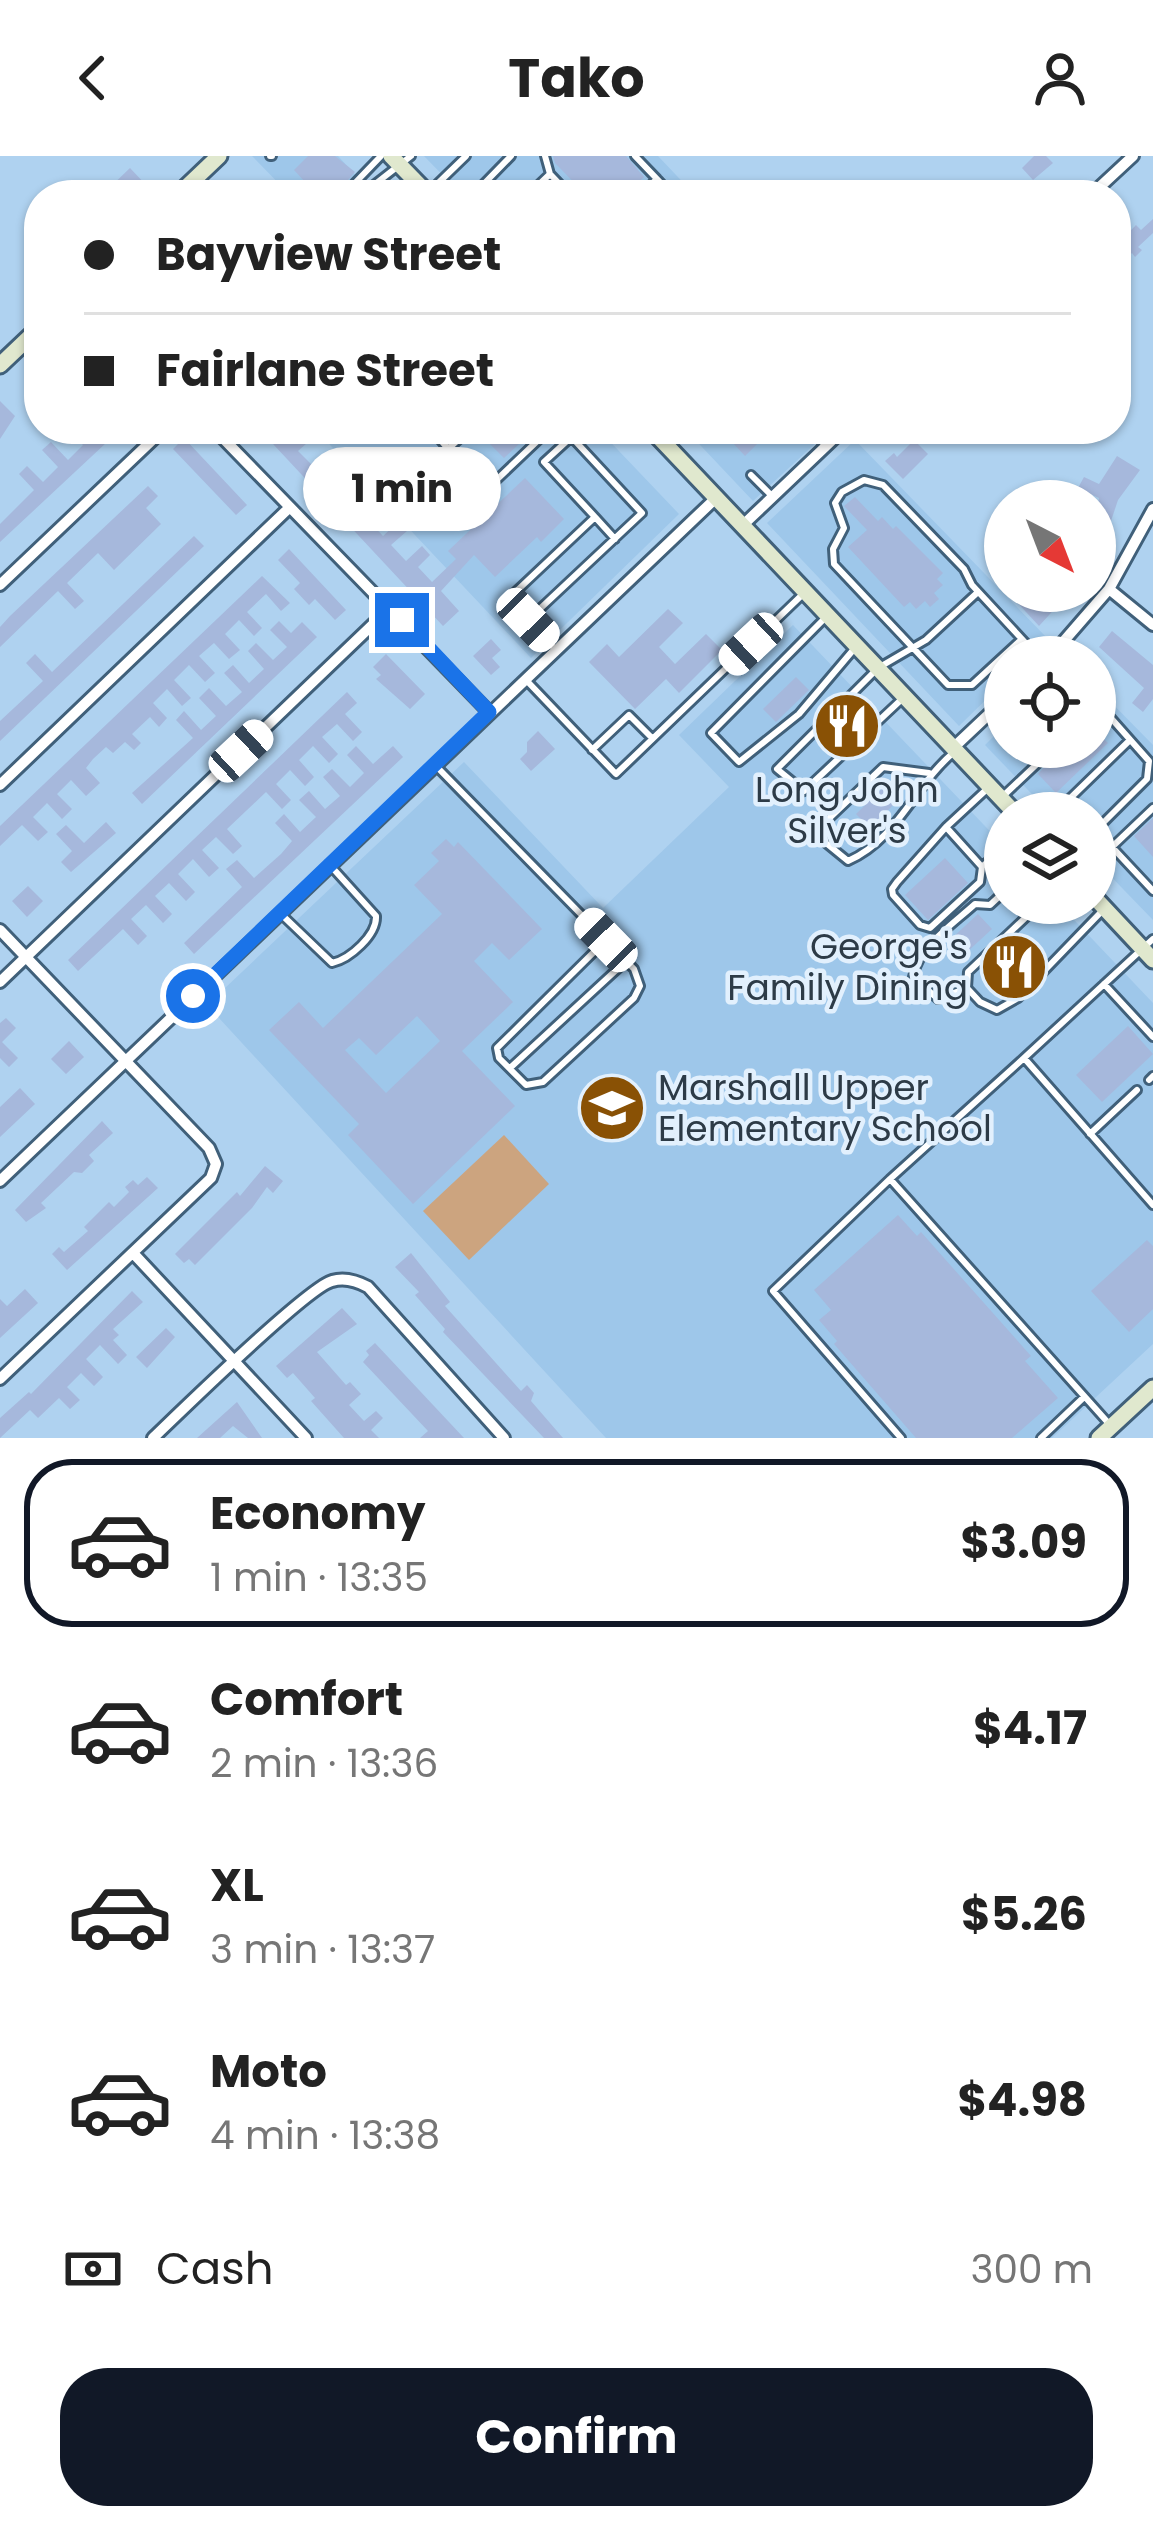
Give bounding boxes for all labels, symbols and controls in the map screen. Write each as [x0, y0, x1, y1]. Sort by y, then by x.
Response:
text: Tako [508, 40, 645, 116]
icon: back [60, 45, 126, 111]
icon: person [1027, 45, 1093, 111]
text: Bayview Street [156, 223, 501, 286]
text: Fairlane Street [156, 339, 494, 402]
callout: 1 min [303, 446, 501, 530]
text: 1 min [351, 461, 453, 516]
north arrow [984, 480, 1116, 612]
map controls [984, 480, 1116, 924]
car [490, 582, 566, 658]
route end [375, 593, 429, 647]
car [712, 606, 790, 682]
button: locate [984, 636, 1116, 768]
restaurant icon: Long John Silver's [812, 691, 882, 761]
car [202, 713, 280, 789]
place label: Long John Silver's [755, 764, 939, 856]
button: layers [984, 792, 1116, 924]
car [568, 902, 644, 978]
place label: George's Family Dining [727, 921, 968, 1013]
restaurant icon: George's Family Dining [979, 932, 1049, 1002]
route start [166, 969, 220, 1023]
place label: Marshall Upper Elementary School [658, 1062, 992, 1154]
school or university icon: Marshall Upper Elementary School [577, 1073, 647, 1143]
text: Economy [210, 1482, 425, 1545]
icon: car [66, 1489, 174, 1597]
text: $3.09 [960, 1511, 1087, 1574]
text: 1 min · 13:35 [210, 1550, 428, 1605]
text: Comfort [210, 1668, 403, 1731]
icon: car [66, 1675, 174, 1783]
text: $4.17 [973, 1697, 1087, 1760]
text: 2 min · 13:36 [210, 1736, 438, 1791]
text: XL [210, 1854, 264, 1917]
icon: car [66, 1861, 174, 1969]
text: $5.26 [961, 1883, 1087, 1946]
text: 3 min · 13:37 [210, 1922, 435, 1977]
text: Moto [210, 2040, 327, 2103]
icon: car [66, 2047, 174, 2155]
text: $4.98 [957, 2069, 1087, 2132]
text: 4 min · 13:38 [210, 2108, 440, 2163]
icon: cash [60, 2236, 126, 2302]
text: Cash [156, 2237, 273, 2300]
text: 300 m [970, 2242, 1093, 2297]
button: Confirm [60, 2368, 1093, 2506]

